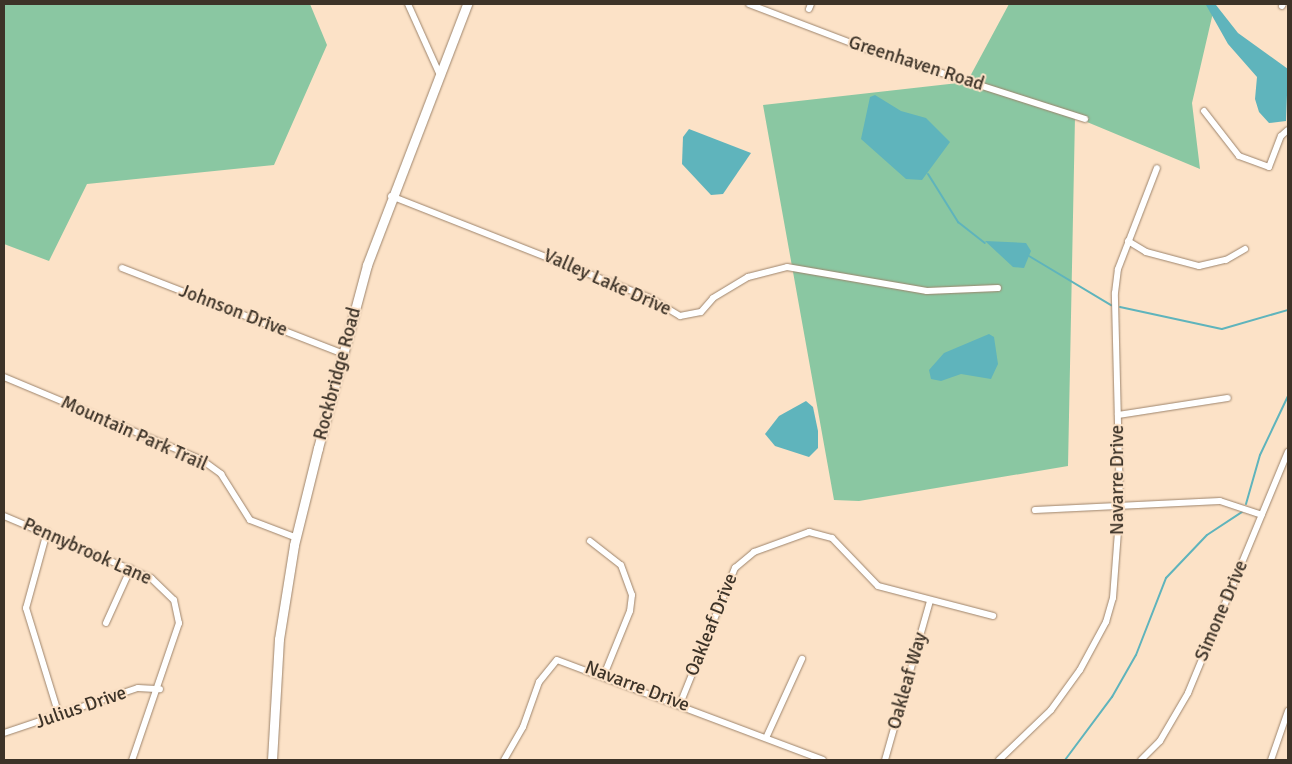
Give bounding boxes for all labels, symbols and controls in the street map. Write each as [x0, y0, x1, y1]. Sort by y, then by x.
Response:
street label: Greenhaven Road [845, 31, 987, 97]
street label: Valley Lake Drive [540, 245, 674, 321]
street label: Johnson Drive [176, 280, 290, 342]
street label: Rockbridge Road [309, 305, 367, 443]
street label: Mountain Park Trail [57, 391, 211, 477]
street label: Navarre Drive [1107, 425, 1129, 535]
street label: Pennybrook Lane [19, 513, 155, 591]
street label: Simone Drive [1191, 557, 1253, 665]
street label: Oakleaf Drive [681, 570, 743, 680]
street label: Oakleaf Way [883, 630, 933, 732]
street label: Navarre Drive [581, 657, 693, 717]
street label: Julius Drive [32, 682, 130, 734]

